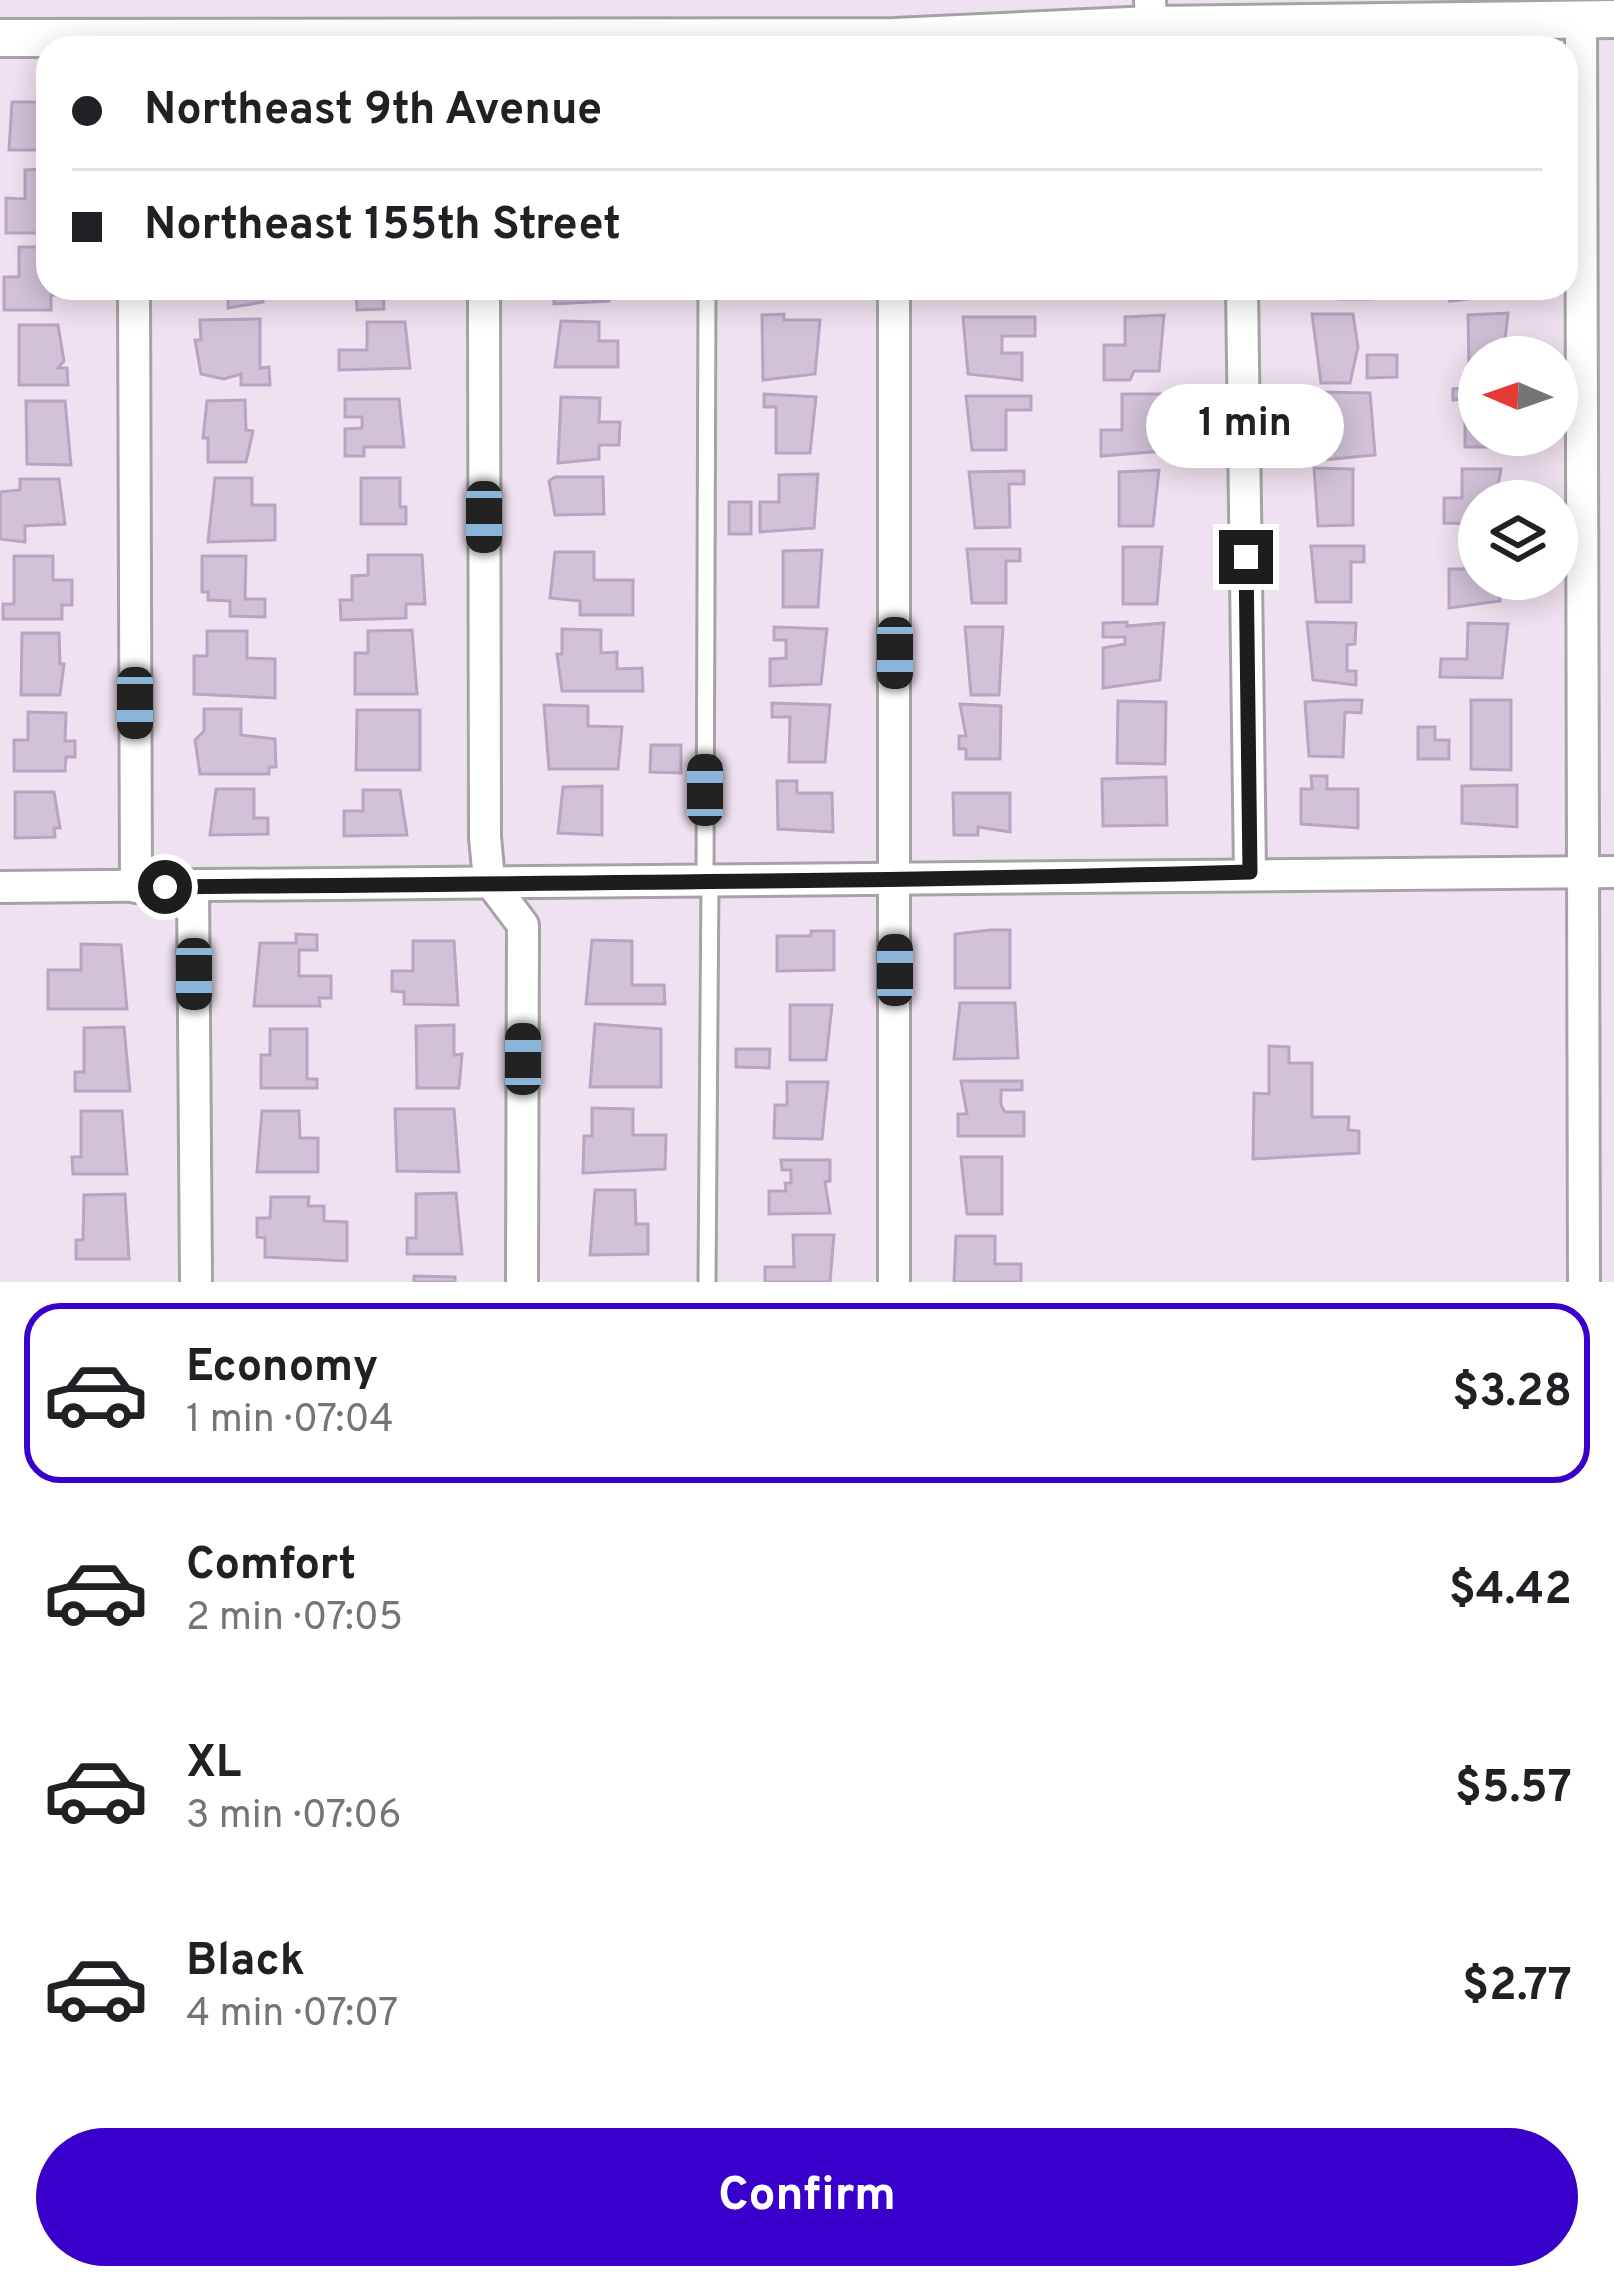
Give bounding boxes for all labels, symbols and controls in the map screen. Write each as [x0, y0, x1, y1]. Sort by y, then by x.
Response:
text: Northeast 9th Avenue [144, 83, 602, 140]
text: Northeast 155th Street [144, 198, 621, 255]
north arrow [1458, 336, 1578, 456]
map controls [1458, 336, 1578, 600]
callout: 1 min [1147, 383, 1345, 467]
text: 1 min [1198, 401, 1292, 450]
button: layers [1458, 480, 1578, 600]
car [466, 481, 502, 553]
route end [1219, 530, 1273, 584]
car [877, 617, 913, 689]
car [117, 667, 153, 739]
car [687, 754, 723, 826]
route start [138, 860, 192, 914]
car [877, 934, 913, 1006]
car [176, 938, 212, 1010]
car [505, 1023, 541, 1095]
icon: car [42, 1339, 150, 1447]
text: Economy [186, 1340, 378, 1397]
text: $3.28 [1452, 1365, 1572, 1422]
text: 1 min · 07:04 [186, 1397, 394, 1446]
icon: car [42, 1537, 150, 1645]
text: Comfort [186, 1538, 356, 1595]
text: $4.42 [1449, 1563, 1572, 1620]
text: 2 min · 07:05 [186, 1595, 403, 1644]
icon: car [42, 1735, 150, 1843]
text: XL [186, 1736, 241, 1793]
text: $5.57 [1455, 1761, 1572, 1818]
text: 3 min · 07:06 [186, 1793, 402, 1842]
icon: car [42, 1933, 150, 2041]
text: Black [186, 1934, 305, 1991]
text: $2.77 [1462, 1959, 1572, 2016]
text: 4 min · 07:07 [186, 1991, 398, 2040]
button: Confirm [36, 2128, 1578, 2266]

